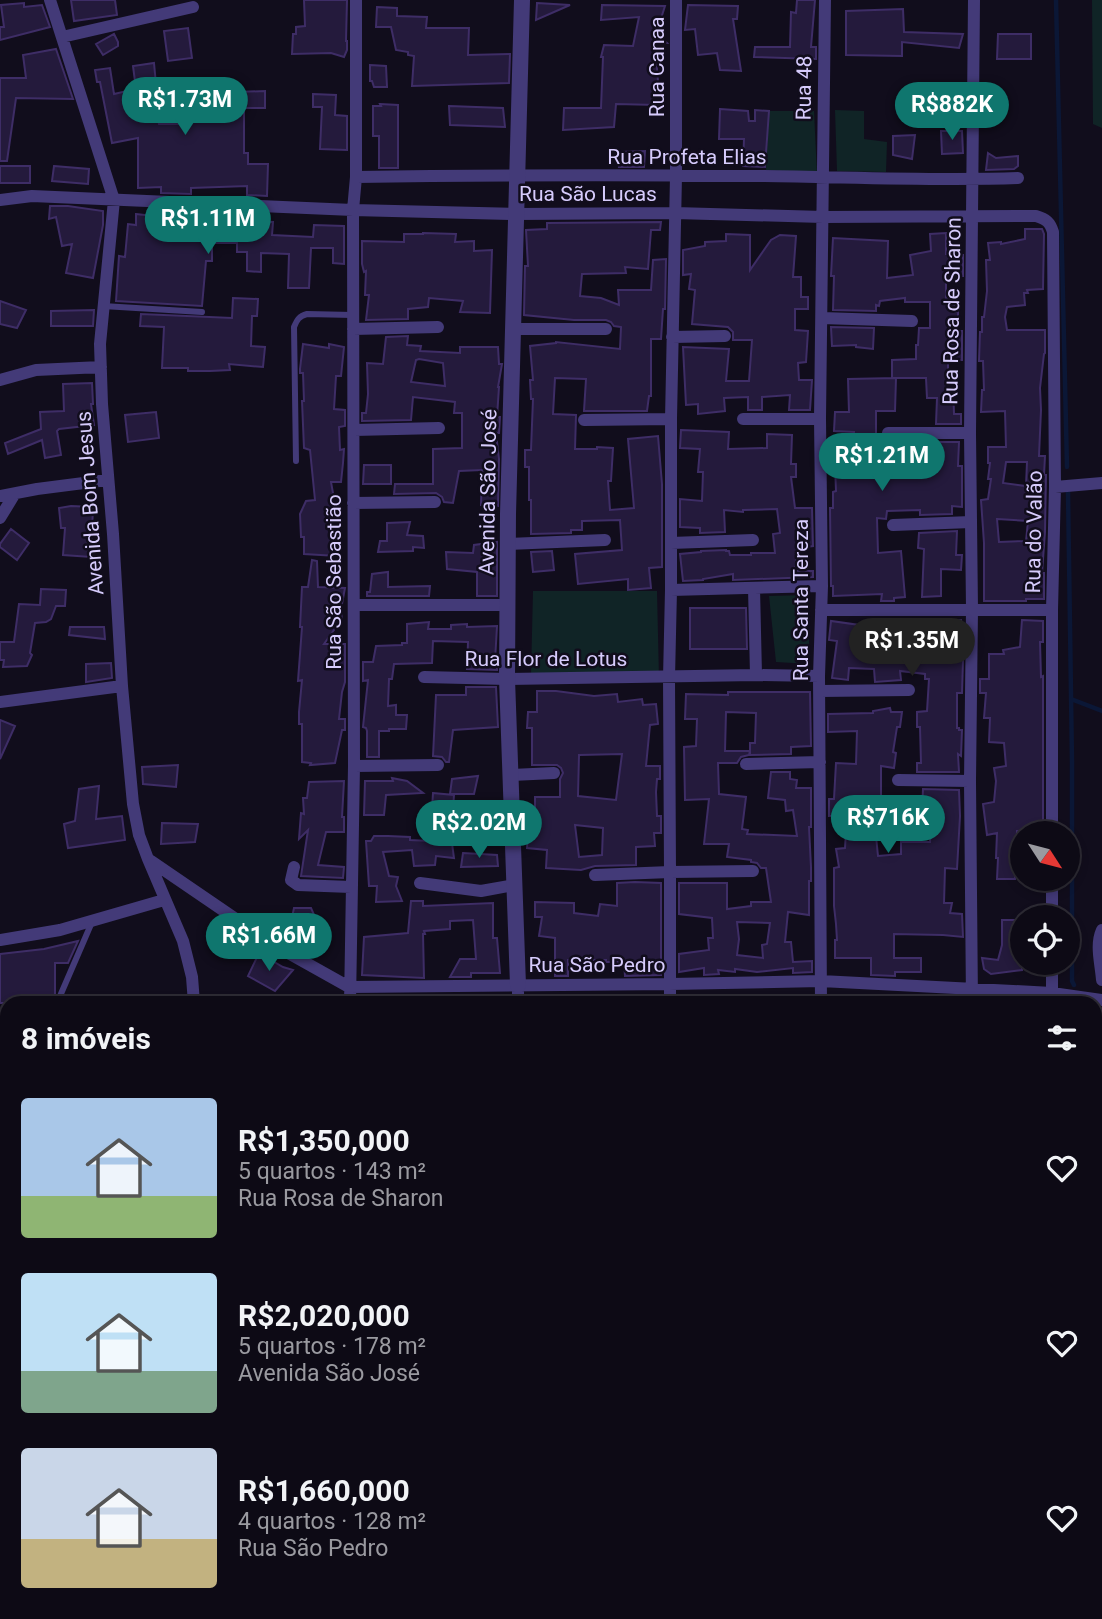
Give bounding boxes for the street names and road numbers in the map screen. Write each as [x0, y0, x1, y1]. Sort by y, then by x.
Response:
street label: Rua Canaa [645, 17, 669, 117]
street label: Rua 48 [791, 55, 817, 121]
street label: Rua Profeta Elias [607, 145, 767, 169]
street label: Rua São Lucas [519, 182, 657, 206]
street label: Rua Rosa de Sharon [938, 217, 966, 405]
street label: Avenida São José [475, 409, 501, 575]
street label: Avenida Bom Jesus [72, 410, 108, 596]
street label: Rua do Valão [1021, 470, 1047, 594]
street label: Rua São Sebastião [322, 494, 346, 670]
street label: Rua Santa Tereza [789, 519, 813, 681]
street label: Rua Flor de Lotus [465, 647, 627, 671]
street label: Rua São Pedro [528, 953, 666, 977]

